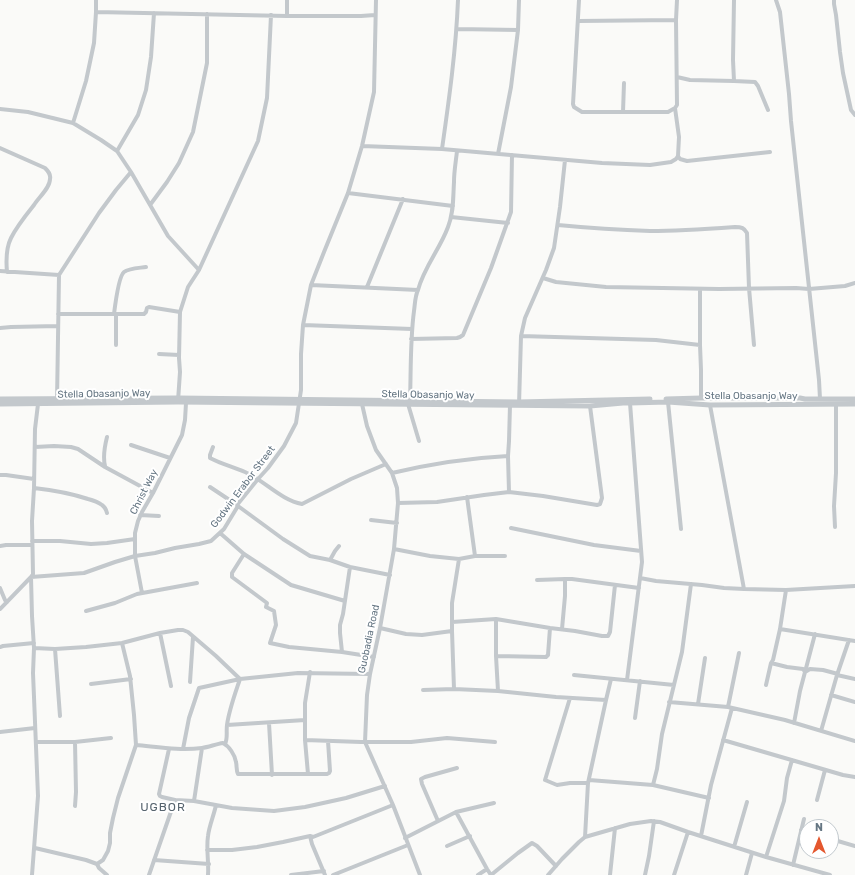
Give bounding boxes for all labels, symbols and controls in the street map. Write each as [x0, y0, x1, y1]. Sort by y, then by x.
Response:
street label: Stella Obasanjo Way [57, 387, 151, 401]
street label: Stella Obasanjo Way [381, 388, 475, 402]
street label: Stella Obasanjo Way [705, 390, 797, 402]
street label: Godwin Erabor Street [208, 444, 278, 530]
street label: Christ Way [127, 467, 161, 517]
street label: Guobadia Road [356, 603, 382, 675]
district label: UGBOR [140, 801, 186, 815]
north arrow [799, 819, 839, 859]
text: N [815, 821, 823, 834]

